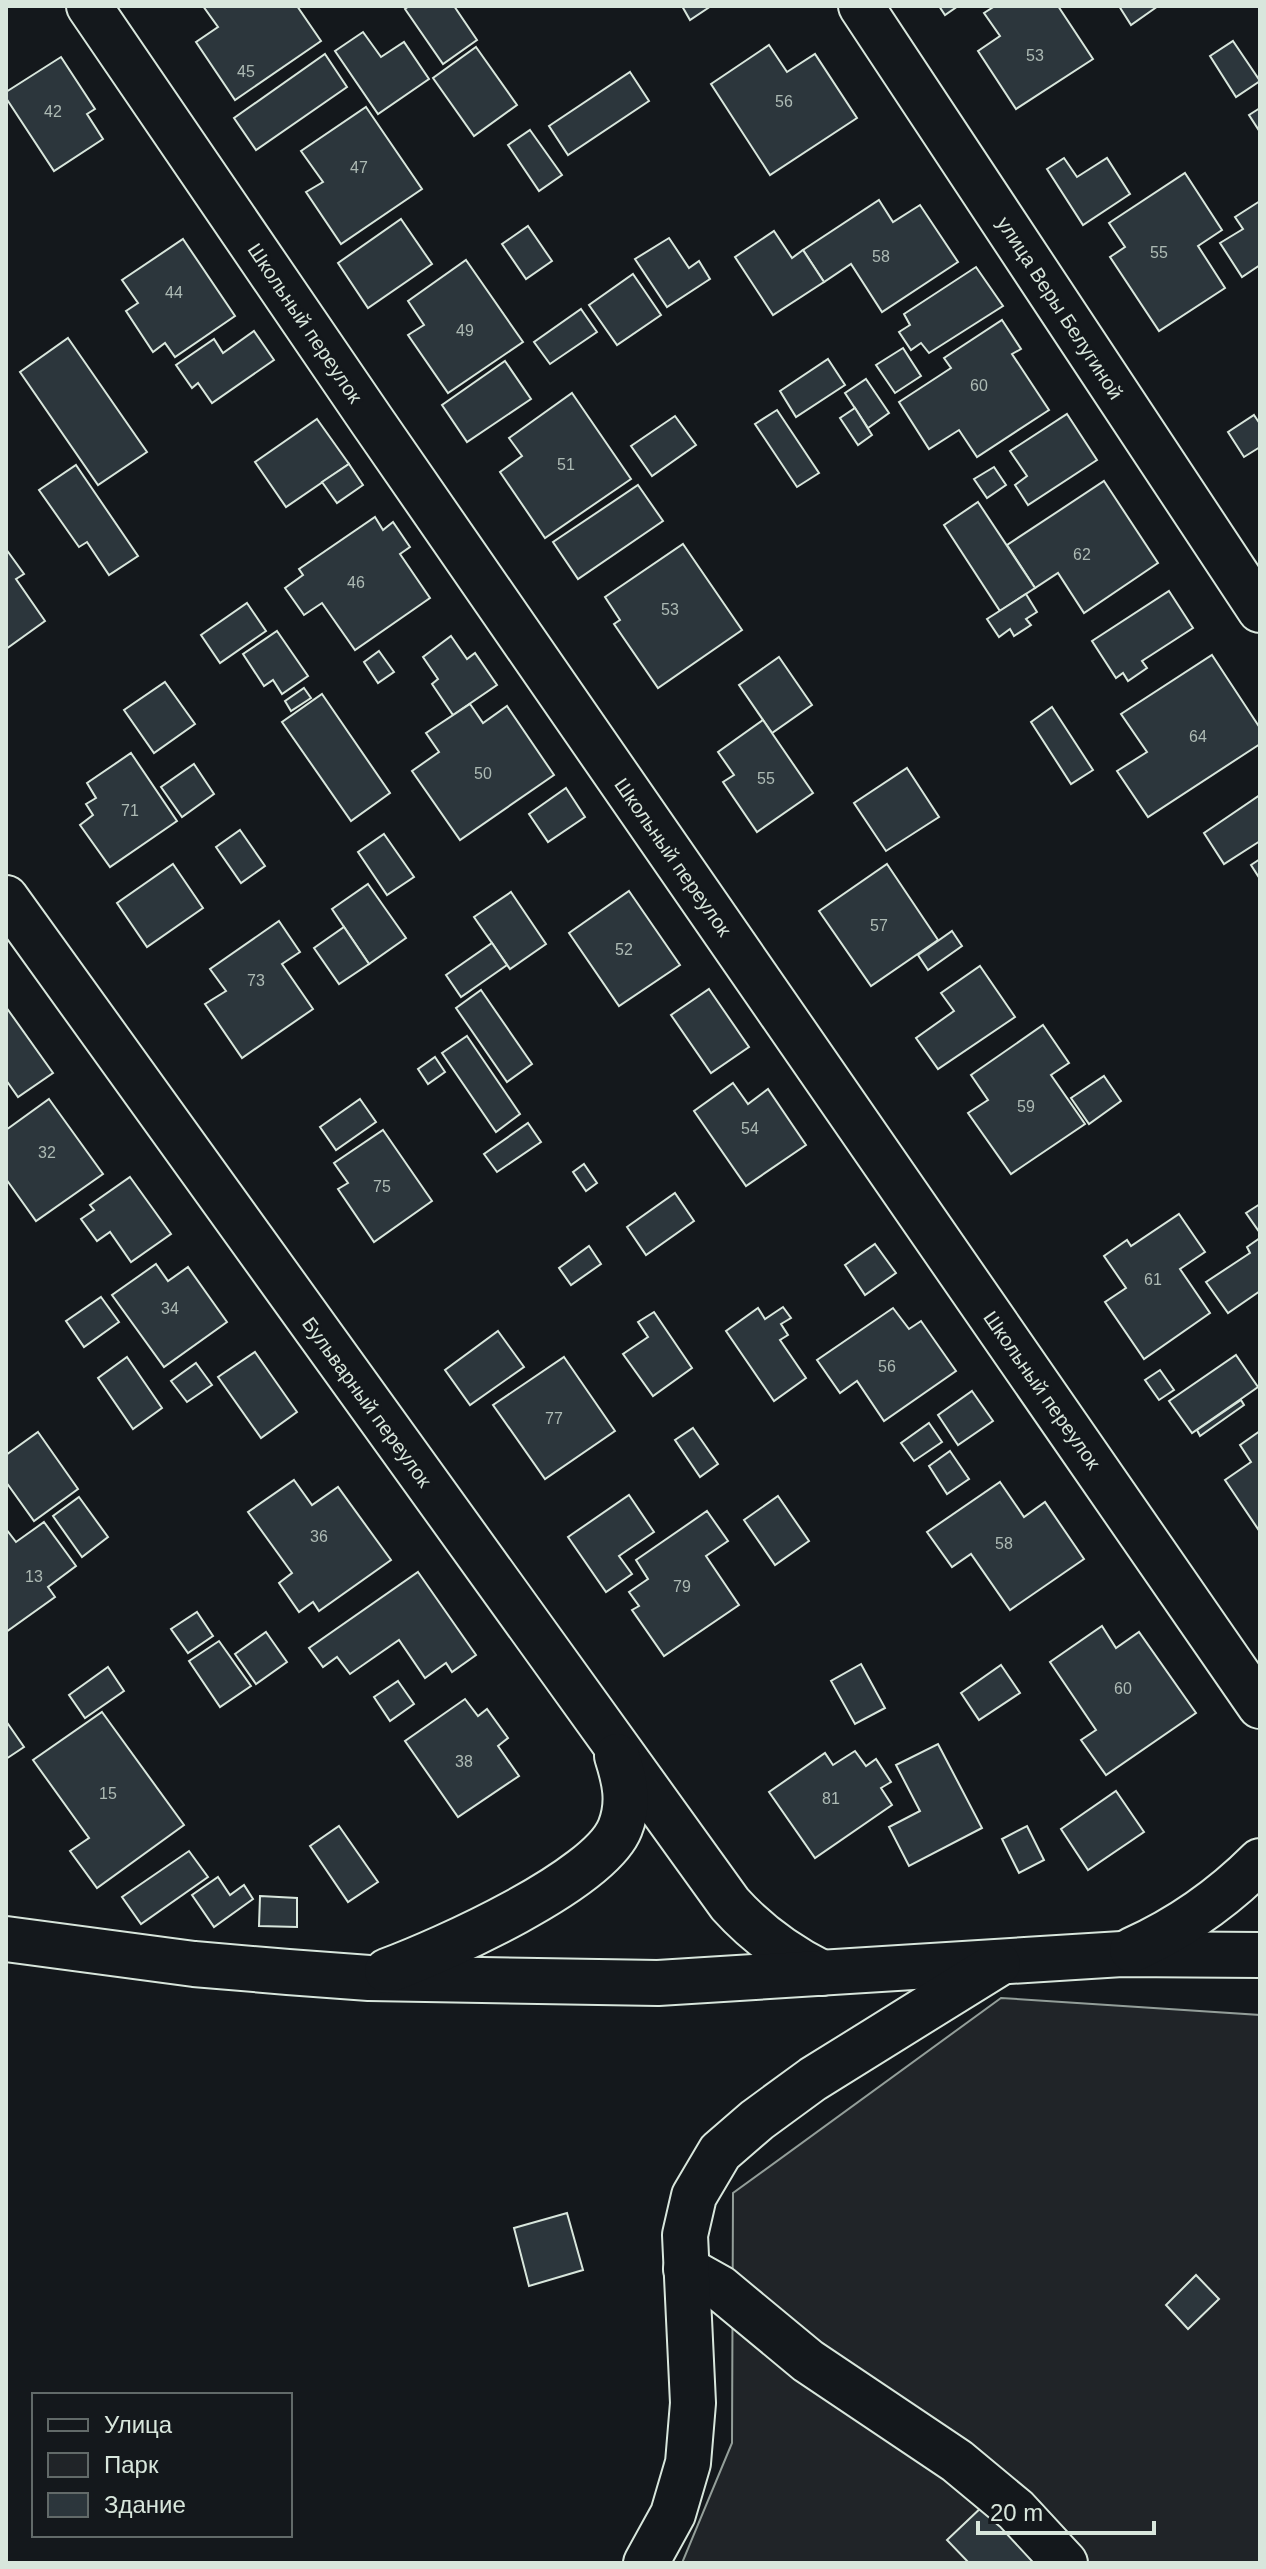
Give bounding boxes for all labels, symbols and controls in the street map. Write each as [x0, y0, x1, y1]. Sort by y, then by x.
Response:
house number: 53 [1026, 47, 1044, 64]
house number: 45 [237, 63, 255, 80]
house number: 56 [775, 93, 793, 110]
house number: 42 [44, 103, 62, 120]
house number: 47 [350, 159, 368, 176]
street label: улица Веры Белугиной [993, 213, 1127, 403]
street label: Школьный переулок [243, 239, 367, 407]
house number: 55 [1150, 244, 1168, 261]
house number: 58 [872, 248, 890, 265]
house number: 44 [165, 284, 183, 301]
house number: 49 [456, 322, 474, 339]
house number: 60 [970, 377, 988, 394]
house number: 51 [557, 456, 575, 473]
house number: 62 [1073, 546, 1091, 563]
house number: 46 [347, 574, 365, 591]
house number: 53 [661, 601, 679, 618]
house number: 64 [1189, 728, 1207, 745]
house number: 50 [474, 765, 492, 782]
house number: 55 [757, 770, 775, 787]
street label: Школьный переулок [610, 774, 736, 940]
house number: 71 [121, 802, 139, 819]
house number: 57 [870, 917, 888, 934]
house number: 52 [615, 941, 633, 958]
house number: 73 [247, 972, 265, 989]
house number: 59 [1017, 1098, 1035, 1115]
house number: 54 [741, 1120, 759, 1137]
house number: 32 [38, 1144, 56, 1161]
house number: 75 [373, 1178, 391, 1195]
house number: 61 [1144, 1271, 1162, 1288]
house number: 34 [161, 1300, 179, 1317]
street label: Школьный переулок [979, 1307, 1105, 1473]
street label: Бульварный переулок [298, 1313, 436, 1491]
house number: 56 [878, 1358, 896, 1375]
house number: 77 [545, 1410, 563, 1427]
house number: 36 [310, 1528, 328, 1545]
house number: 58 [995, 1535, 1013, 1552]
house number: 13 [25, 1568, 43, 1585]
house number: 79 [673, 1578, 691, 1595]
house number: 60 [1114, 1680, 1132, 1697]
house number: 38 [455, 1753, 473, 1770]
house number: 15 [99, 1785, 117, 1802]
house number: 81 [822, 1790, 840, 1807]
legend [32, 2393, 292, 2537]
text: Улица [104, 2411, 173, 2438]
text: Парк [104, 2451, 159, 2478]
scale bar [978, 2485, 1154, 2535]
text: Здание [104, 2491, 186, 2518]
text: 20 m [990, 2499, 1043, 2526]

